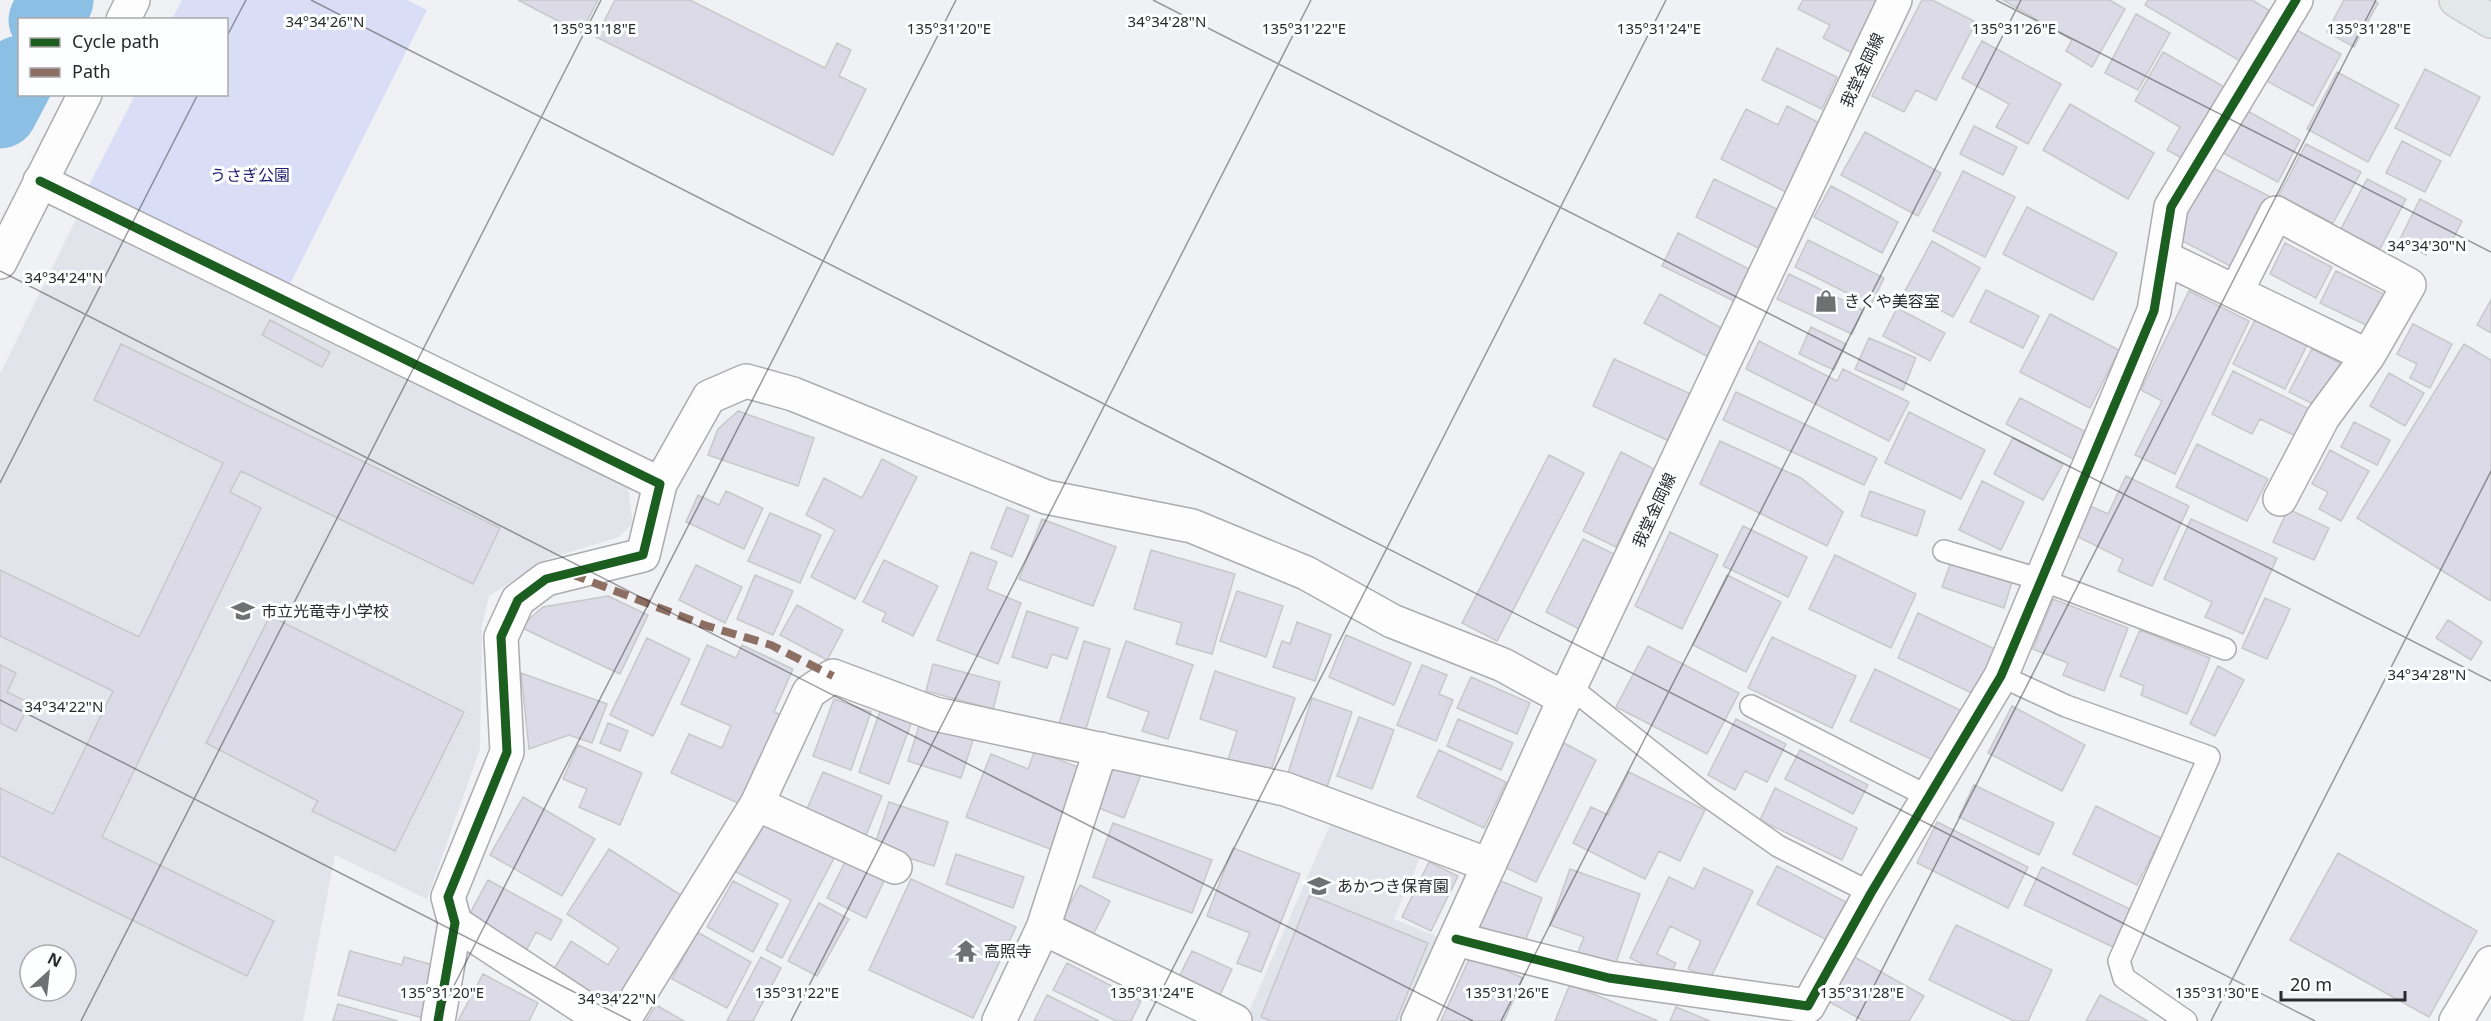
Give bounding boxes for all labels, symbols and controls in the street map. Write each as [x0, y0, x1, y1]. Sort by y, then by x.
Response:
text: 34°34'26"N [286, 11, 364, 31]
text: 34°34'28"N [1128, 11, 1206, 31]
legend [18, 18, 228, 96]
text: 135°31'18"E [552, 18, 636, 38]
text: 135°31'20"E [907, 18, 991, 38]
text: 135°31'22"E [1262, 18, 1346, 38]
text: 135°31'24"E [1617, 18, 1701, 38]
text: 135°31'26"E [1972, 18, 2056, 38]
text: 135°31'28"E [2327, 18, 2411, 38]
text: Cycle path [72, 29, 159, 53]
street label: 我堂金岡線 [1835, 29, 1889, 111]
text: Path [72, 59, 111, 83]
park label: うさぎ公園 [210, 164, 290, 186]
text: 34°34'30"N [2388, 235, 2466, 255]
text: 34°34'24"N [25, 267, 103, 287]
shop icon: きくや美容室 [1813, 288, 1839, 314]
place label: きくや美容室 [1844, 290, 1940, 312]
street label: 我堂金岡線 [1627, 469, 1681, 551]
school or university icon: 市立光竜寺小学校 [230, 598, 256, 624]
place label: 市立光竜寺小学校 [261, 600, 389, 622]
text: 34°34'28"N [2388, 664, 2466, 684]
text: 34°34'22"N [25, 696, 103, 716]
school or university icon: あかつき保育園 [1306, 873, 1332, 899]
place label: あかつき保育園 [1337, 875, 1449, 897]
temple icon: 高照寺 [953, 938, 979, 964]
place label: 高照寺 [984, 940, 1032, 962]
north arrow [18, 943, 78, 1003]
text: N [44, 947, 66, 972]
scale bar [2281, 964, 2406, 1002]
text: 20 m [2290, 972, 2332, 996]
text: 135°31'20"E [400, 982, 484, 1002]
text: 135°31'22"E [755, 982, 839, 1002]
text: 135°31'24"E [1110, 982, 1194, 1002]
text: 135°31'26"E [1465, 982, 1549, 1002]
text: 135°31'28"E [1820, 982, 1904, 1002]
text: 135°31'30"E [2175, 982, 2259, 1002]
text: 34°34'22"N [578, 988, 656, 1008]

